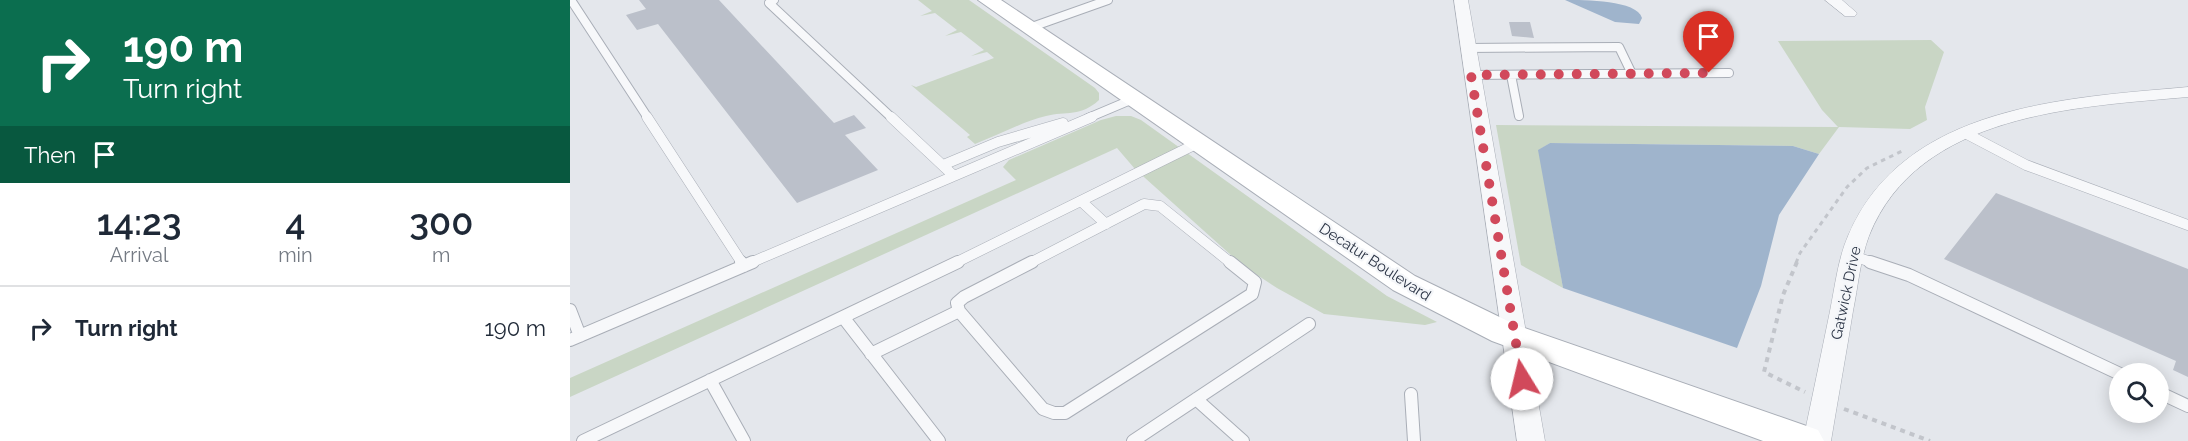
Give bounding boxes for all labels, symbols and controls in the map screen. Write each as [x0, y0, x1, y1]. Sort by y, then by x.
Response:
pin [1683, 11, 1734, 73]
icon: arrive [1692, 20, 1725, 53]
text: 190 m [123, 23, 243, 72]
icon: right [24, 24, 102, 102]
text: Turn right [123, 73, 242, 104]
icon: arrive [88, 138, 121, 171]
text: Then [24, 142, 76, 168]
text: 14:23 [97, 201, 182, 243]
text: 4 [285, 201, 306, 243]
text: 300 [409, 201, 473, 243]
street label: Decatur Boulevard [1316, 219, 1434, 305]
text: Arrival [110, 243, 168, 267]
text: min [278, 243, 313, 267]
text: m [432, 243, 450, 267]
street label: Gatwick Drive [1827, 244, 1865, 341]
icon: right [24, 312, 57, 345]
text: Turn right [75, 315, 178, 341]
text: 190 m [484, 315, 546, 341]
position arrow [1490, 347, 1554, 411]
map controls [2109, 363, 2169, 423]
button: search [2109, 363, 2169, 423]

